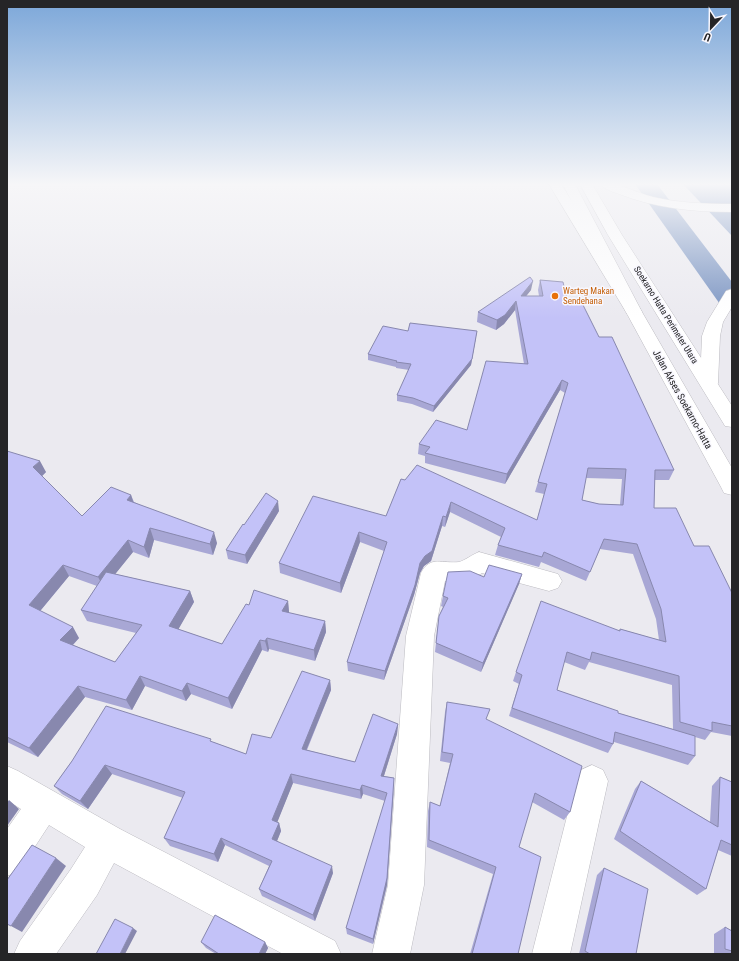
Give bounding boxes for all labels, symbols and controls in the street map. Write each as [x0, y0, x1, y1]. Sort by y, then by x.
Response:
north arrow [691, 8, 731, 48]
text: U [702, 30, 713, 44]
street label: Soekarno Hatta Perimeter Utara [632, 265, 700, 365]
place label: Warteg Makan Sendehana [563, 286, 614, 306]
marker: Warteg Makan Sendehana [550, 291, 560, 301]
street label: Jalan Akses Soekarno-Hatta [651, 348, 715, 451]

